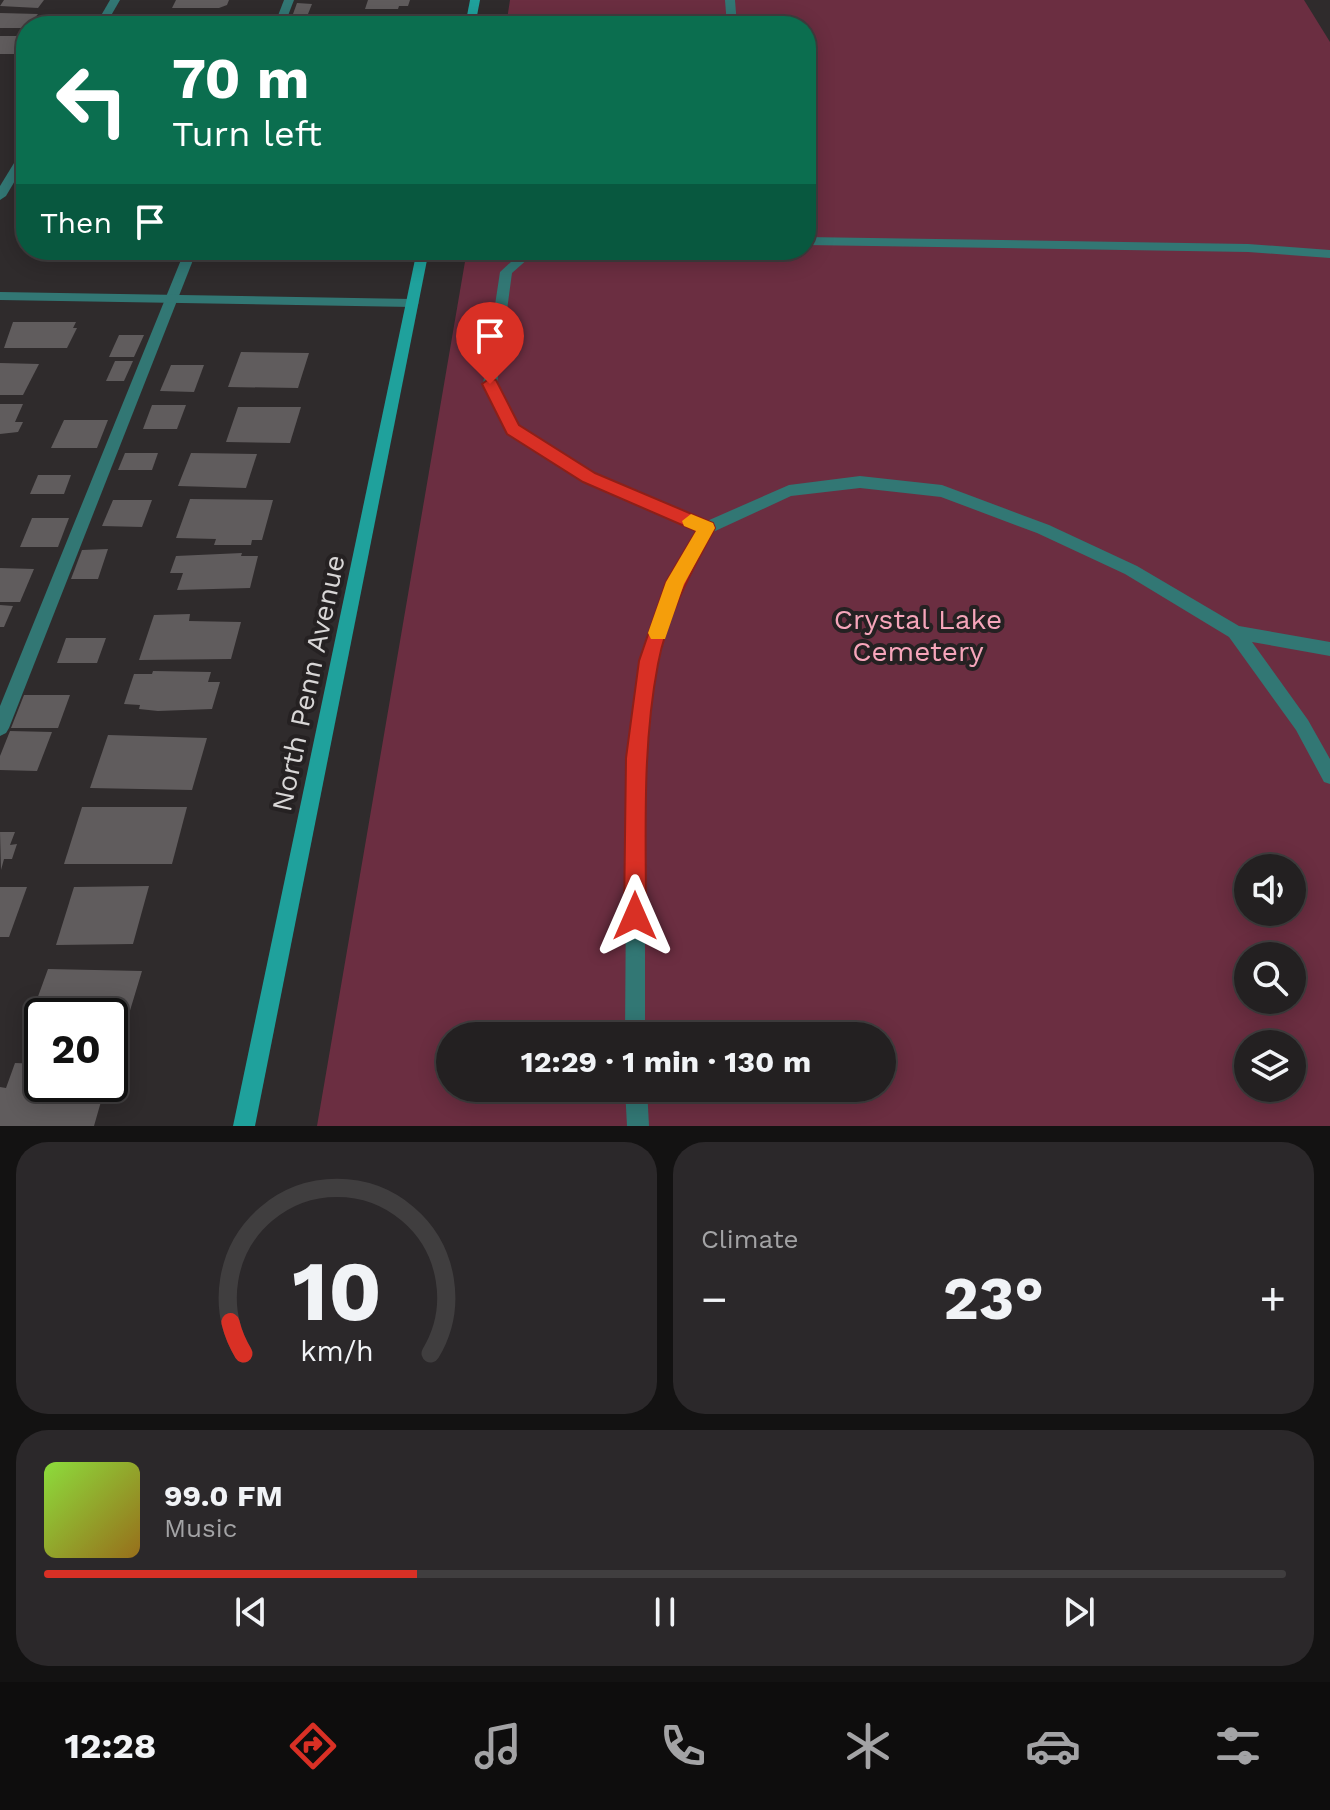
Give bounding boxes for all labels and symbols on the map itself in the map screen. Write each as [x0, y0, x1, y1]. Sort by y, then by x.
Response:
pin [456, 302, 524, 384]
street label: North Penn Avenue [265, 552, 352, 814]
park label: Crystal Lake Cemetery [834, 603, 1002, 668]
position arrow [593, 874, 677, 958]
speed limit sign: 20 [24, 998, 128, 1102]

